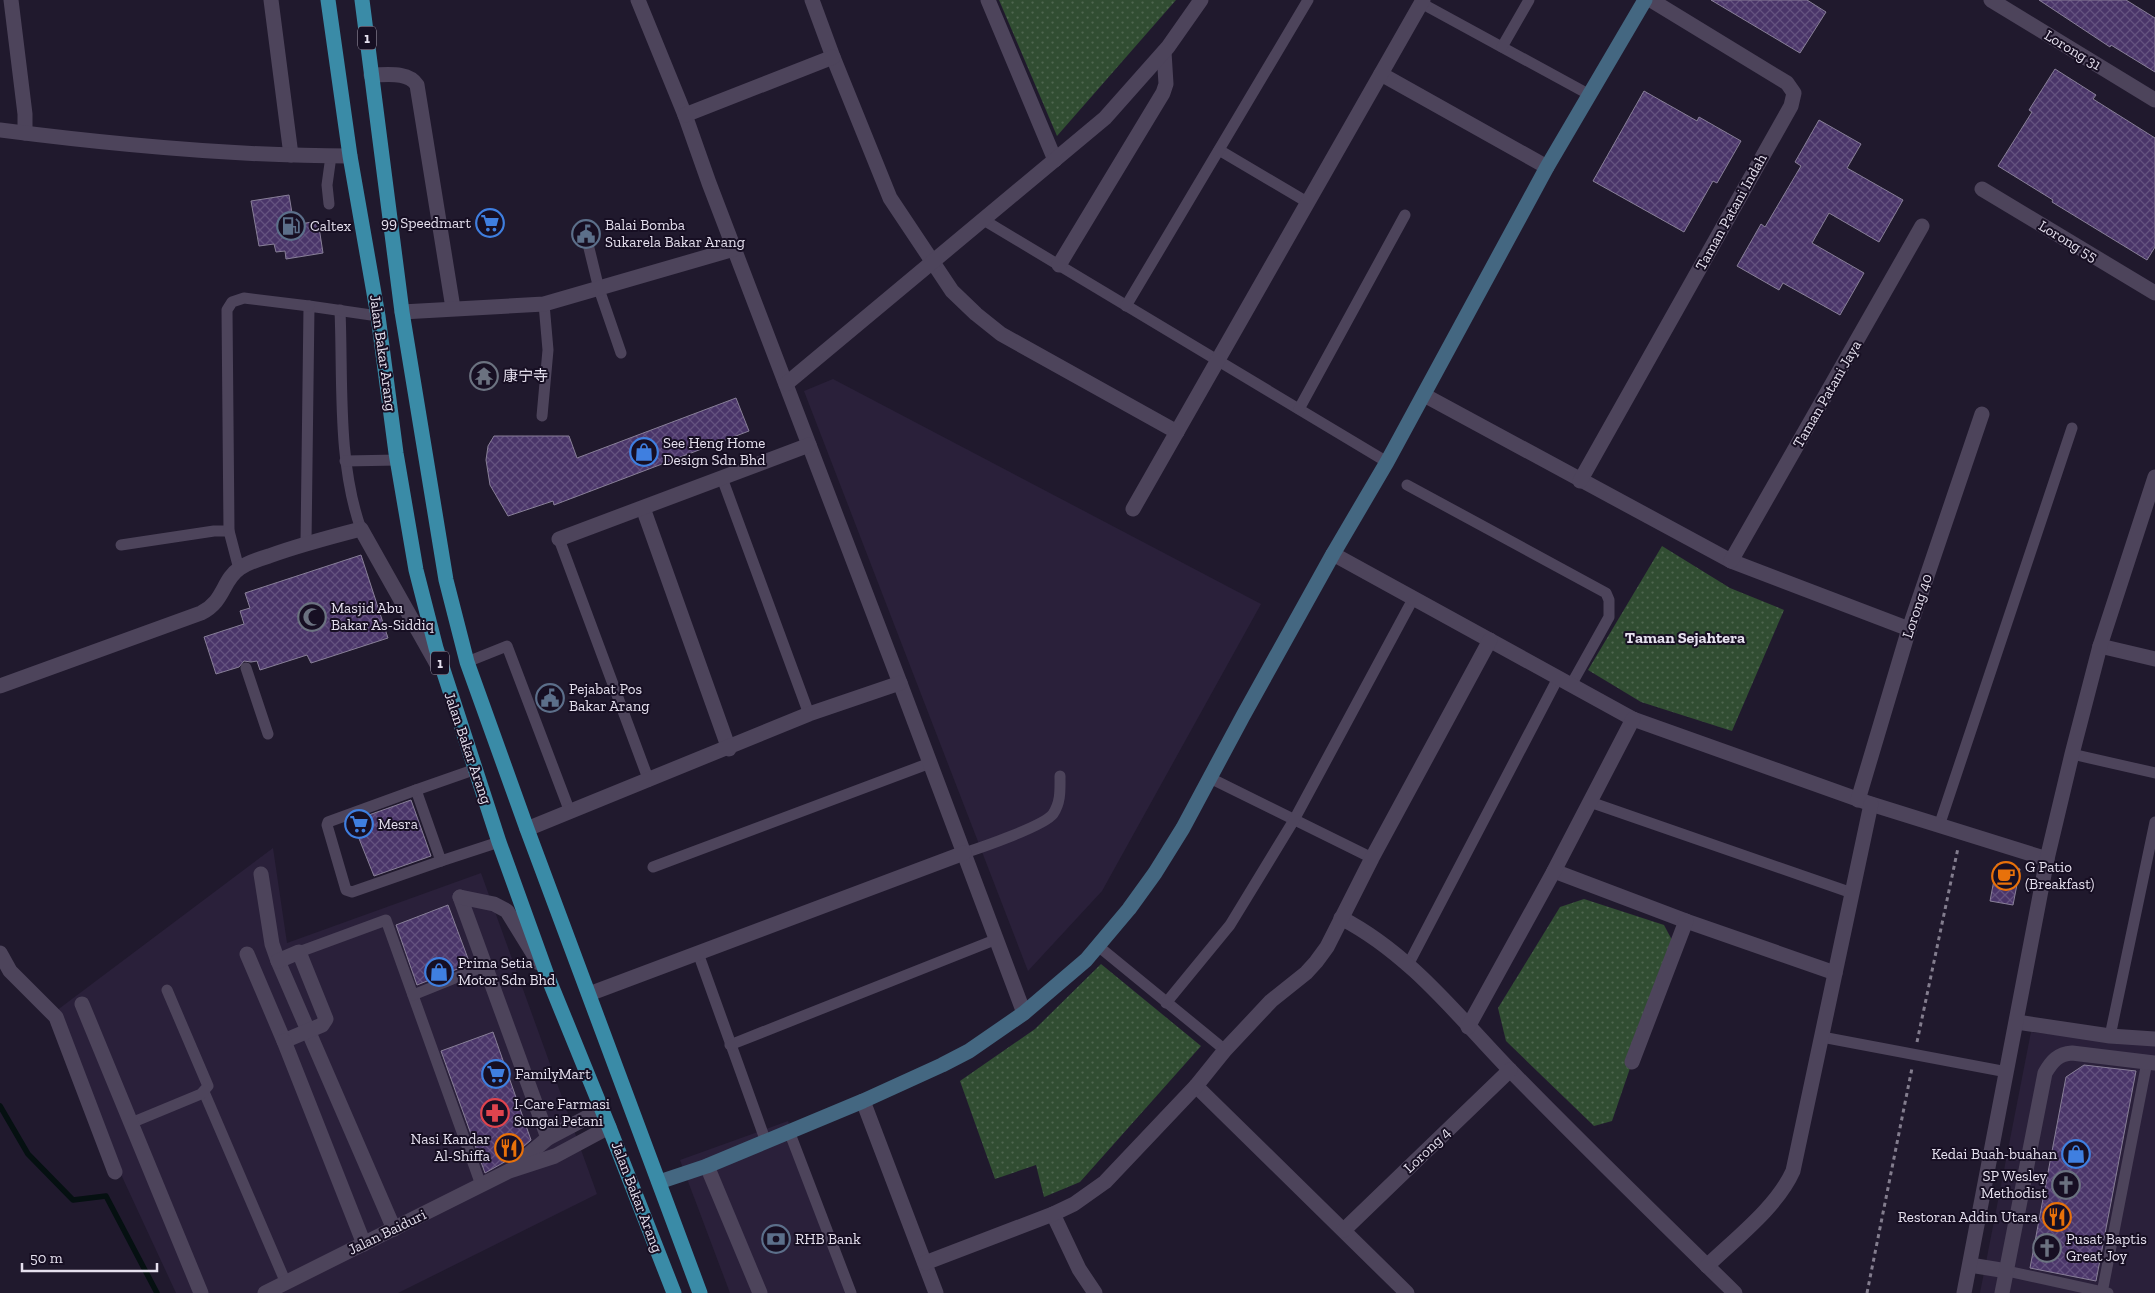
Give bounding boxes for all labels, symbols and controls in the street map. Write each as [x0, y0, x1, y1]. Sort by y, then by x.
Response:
road number: 1 [358, 26, 376, 49]
street label: Lorong 31 [2041, 26, 2105, 74]
street label: Taman Patani Indah [1692, 150, 1771, 273]
supermarket icon: 99 Speedmart [475, 208, 505, 238]
fuel station icon: Caltex [276, 211, 306, 241]
place label: 99 Speedmart [381, 214, 471, 232]
place label: Balai Bomba Sukarela Bakar Arang [605, 216, 745, 251]
street label: Lorong 55 [2035, 216, 2101, 266]
place label: Caltex [310, 217, 351, 235]
public building icon: Balai Bomba Sukarela Bakar Arang [571, 219, 601, 249]
street label: Jalan Bakar Arang [366, 294, 400, 412]
street label: Taman Patani Jaya [1789, 337, 1865, 451]
temple icon: 康宁寺 [469, 361, 499, 391]
place label: 康宁寺 [503, 367, 548, 385]
place label: See Heng Home Design Sdn Bhd [663, 434, 766, 469]
shop icon: See Heng Home Design Sdn Bhd [629, 437, 659, 467]
street label: Lorong 40 [1898, 571, 1936, 641]
place label: Masjid Abu Bakar As-Siddiq [331, 599, 434, 634]
mosque icon: Masjid Abu Bakar As-Siddiq [297, 602, 327, 632]
district label: Taman Sejahtera [1625, 628, 1745, 647]
road number: 1 [431, 651, 449, 674]
place label: Pejabat Pos Bakar Arang [569, 680, 649, 715]
public building icon: Pejabat Pos Bakar Arang [535, 683, 565, 713]
street label: Jalan Bakar Arang [440, 690, 496, 806]
supermarket icon: Mesra [344, 809, 374, 839]
place label: Mesra [378, 815, 418, 833]
place label: G Patio (Breakfast) [2025, 858, 2094, 893]
cafe icon: G Patio (Breakfast) [1991, 861, 2021, 891]
place label: Prima Setia Motor Sdn Bhd [458, 954, 556, 989]
shop icon: Prima Setia Motor Sdn Bhd [424, 957, 454, 987]
supermarket icon: FamilyMart [481, 1059, 511, 1089]
place label: FamilyMart [515, 1065, 591, 1083]
place label: I-Care Farmasi Sungai Petani [514, 1095, 610, 1130]
pharmacy icon: I-Care Farmasi Sungai Petani [480, 1098, 510, 1128]
street label: Lorong 4 [1400, 1123, 1454, 1177]
place label: Nasi Kandar Al-Shiffa [411, 1130, 490, 1165]
restaurant icon: Nasi Kandar Al-Shiffa [494, 1133, 524, 1163]
street label: Jalan Bakar Arang [608, 1139, 666, 1255]
shop icon: Kedai Buah-buahan [2061, 1139, 2091, 1169]
place label: Kedai Buah-buahan [1931, 1145, 2057, 1163]
place label: SP Wesley Methodist [1981, 1167, 2047, 1202]
church icon: SP Wesley Methodist [2051, 1170, 2081, 1200]
restaurant icon: Restoran Addin Utara [2042, 1202, 2072, 1232]
street label: Jalan Baiduri [345, 1205, 429, 1259]
place label: Restoran Addin Utara [1898, 1208, 2038, 1226]
bank icon: RHB Bank [761, 1224, 791, 1254]
place label: RHB Bank [795, 1230, 861, 1248]
place label: Pusat Baptis Great Joy [2066, 1230, 2147, 1265]
church icon: Pusat Baptis Great Joy [2032, 1233, 2062, 1263]
scale bar [22, 1240, 158, 1272]
text: 50 m [30, 1249, 63, 1267]

